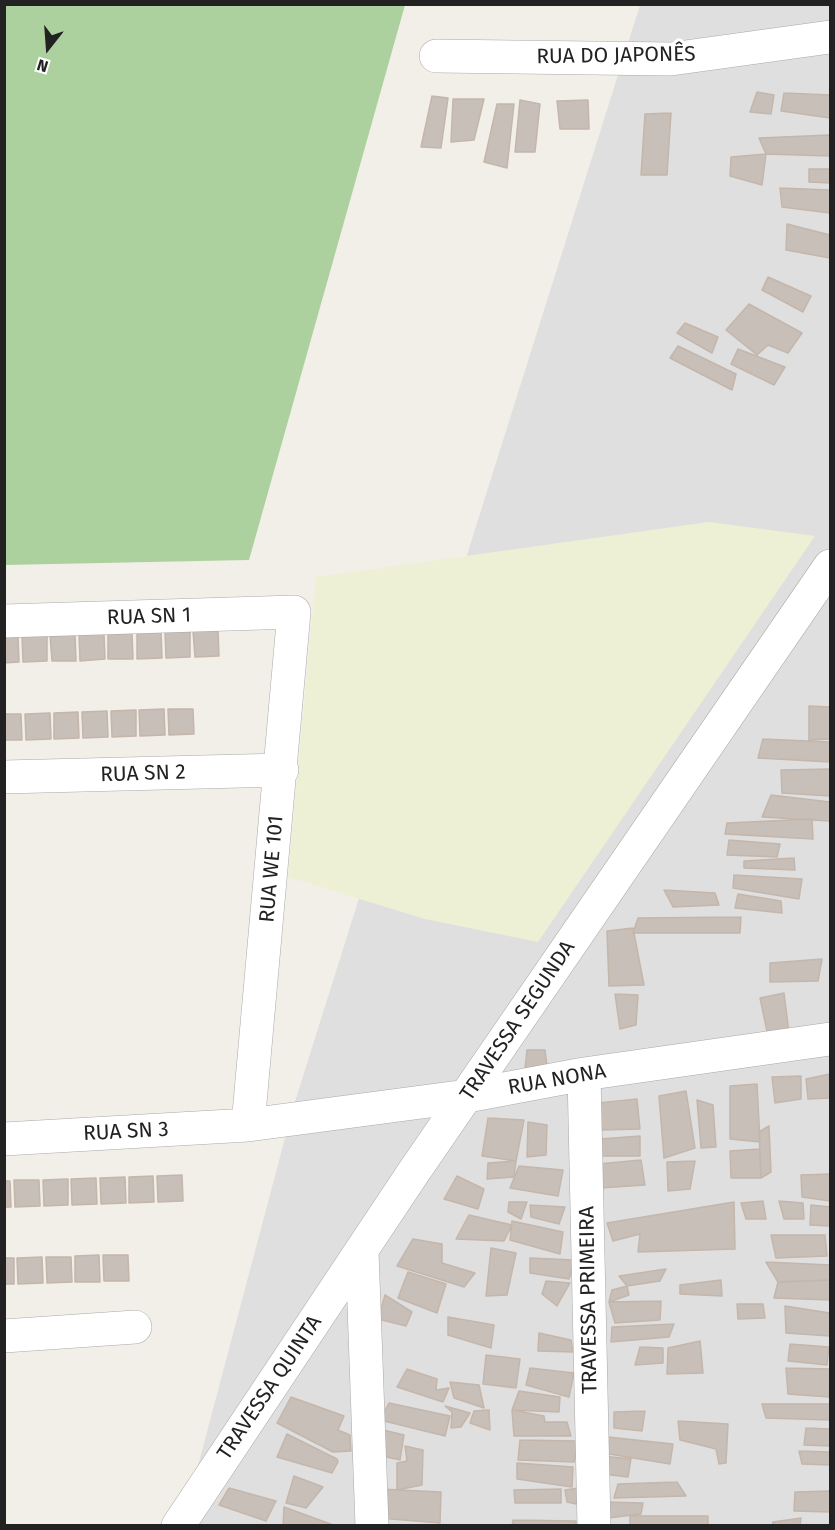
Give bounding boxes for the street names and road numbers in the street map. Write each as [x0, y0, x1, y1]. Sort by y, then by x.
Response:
street label: RUA DO JAPONÊS [536, 42, 696, 70]
street label: RUA SN 1 [106, 603, 192, 631]
street label: RUA SN 2 [100, 760, 186, 788]
street label: RUA WE 101 [255, 814, 289, 924]
street label: TRAVESSA SEGUNDA [455, 936, 581, 1106]
street label: RUA NONA [506, 1059, 608, 1101]
street label: RUA SN 3 [83, 1117, 169, 1147]
street label: TRAVESSA PRIMEIRA [575, 1206, 603, 1394]
street label: TRAVESSA QUINTA [212, 1311, 328, 1465]

